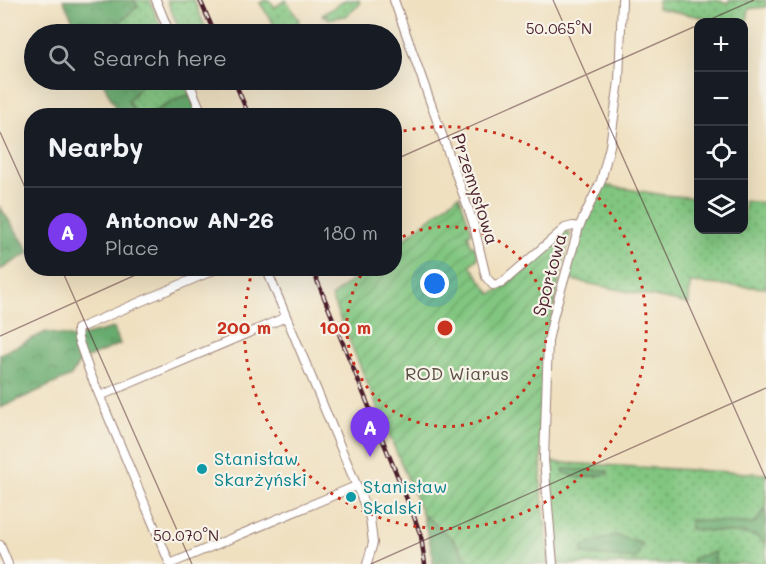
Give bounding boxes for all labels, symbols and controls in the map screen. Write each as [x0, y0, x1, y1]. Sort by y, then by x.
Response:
text: 50.065°N [526, 18, 592, 38]
map controls [694, 18, 748, 234]
button: + [694, 18, 748, 72]
search box [24, 24, 402, 90]
icon: search [45, 41, 78, 74]
text: Search here [93, 43, 227, 72]
button: − [694, 72, 748, 126]
button: locate [694, 126, 748, 180]
text: Nearby [48, 130, 143, 164]
street label: Przemysłowa [447, 130, 505, 247]
button: layers [694, 180, 748, 234]
text: Antonow AN-26 [105, 205, 274, 234]
text: A [61, 219, 74, 245]
text: 180 m [322, 219, 378, 245]
street label: Sportowa [526, 231, 572, 319]
text: Place [105, 234, 159, 260]
your location [420, 269, 449, 298]
text: 200 m [217, 315, 271, 339]
text: 100 m [319, 315, 371, 339]
centre of rings [435, 318, 455, 338]
park label: ROD Wiarus [405, 361, 509, 385]
pin: A [350, 408, 389, 457]
place label: Stanisław Skarżyński [214, 446, 307, 491]
marker: Stanisław Skarżyński [195, 462, 209, 476]
place label: Stanisław Skalski [363, 474, 447, 519]
marker: Stanisław Skalski [344, 490, 358, 504]
text: 50.070°N [153, 525, 219, 545]

